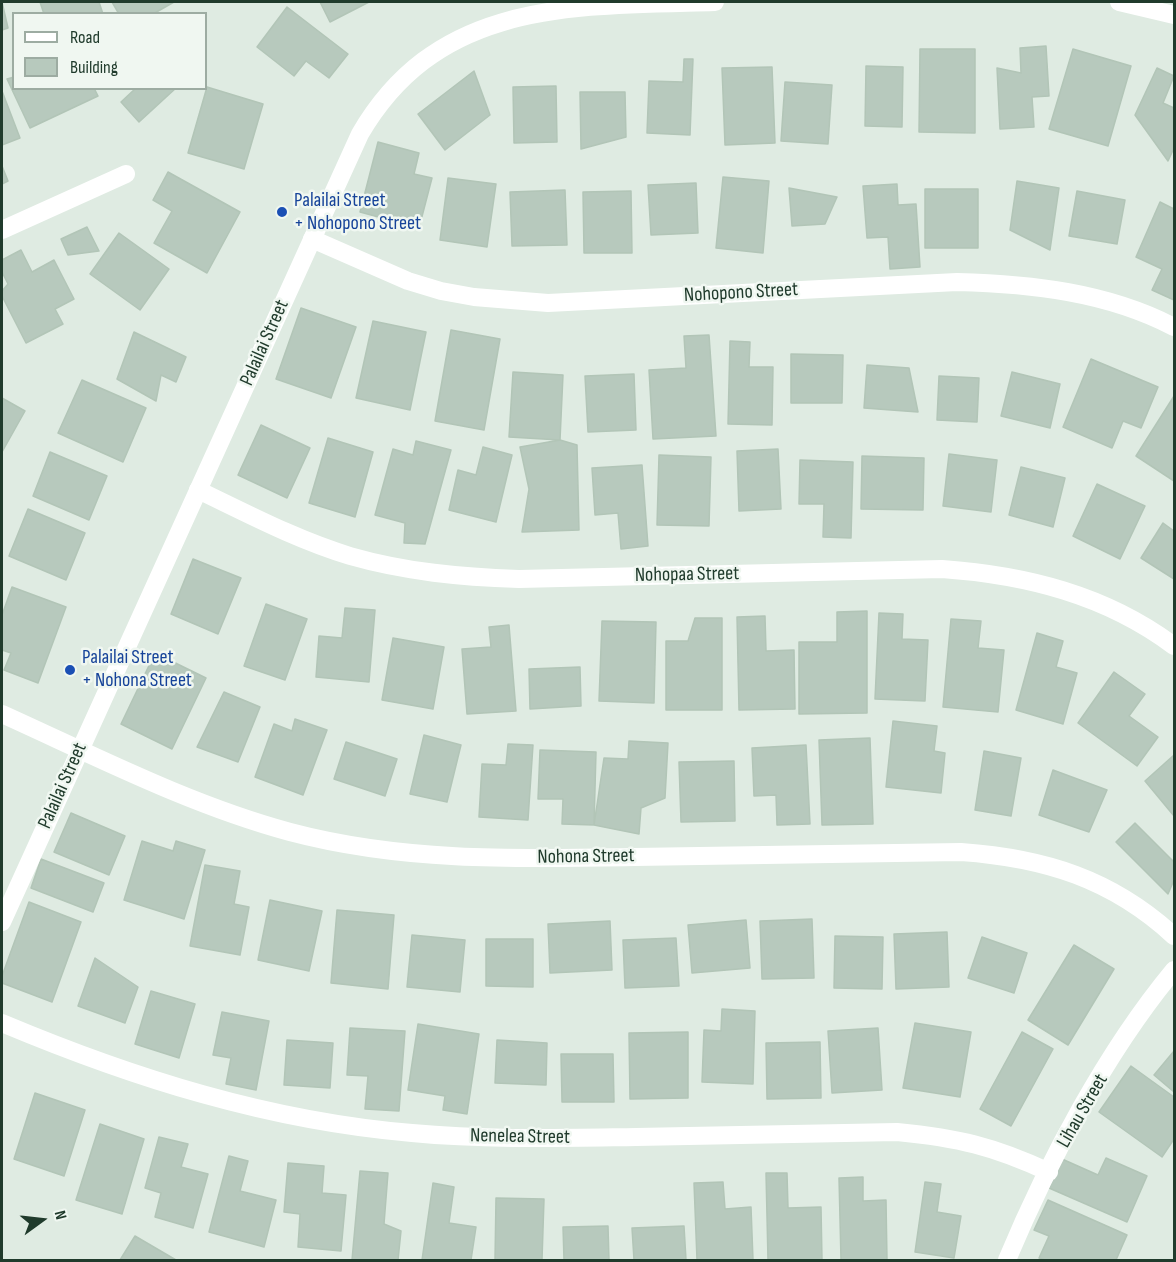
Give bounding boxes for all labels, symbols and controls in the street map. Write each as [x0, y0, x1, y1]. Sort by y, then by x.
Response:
legend [12, 12, 207, 90]
text: Road [70, 27, 100, 48]
text: Building [70, 57, 118, 78]
place label: Palailai Street + Nohopono Street [294, 189, 421, 236]
marker: Palailai Street + Nohopono Street [275, 205, 289, 219]
street label: Nohopono Street [683, 278, 799, 308]
street label: Palailai Street [235, 296, 295, 390]
street label: Nohopaa Street [635, 562, 739, 588]
place label: Palailai Street + Nohona Street [82, 646, 192, 693]
marker: Palailai Street + Nohona Street [63, 663, 77, 677]
street label: Palailai Street [33, 739, 93, 833]
street label: Nohona Street [537, 844, 635, 870]
street label: Lihau Street [1052, 1070, 1114, 1152]
street label: Nenelea Street [470, 1124, 570, 1150]
north arrow [12, 1190, 72, 1250]
text: N [50, 1209, 70, 1222]

